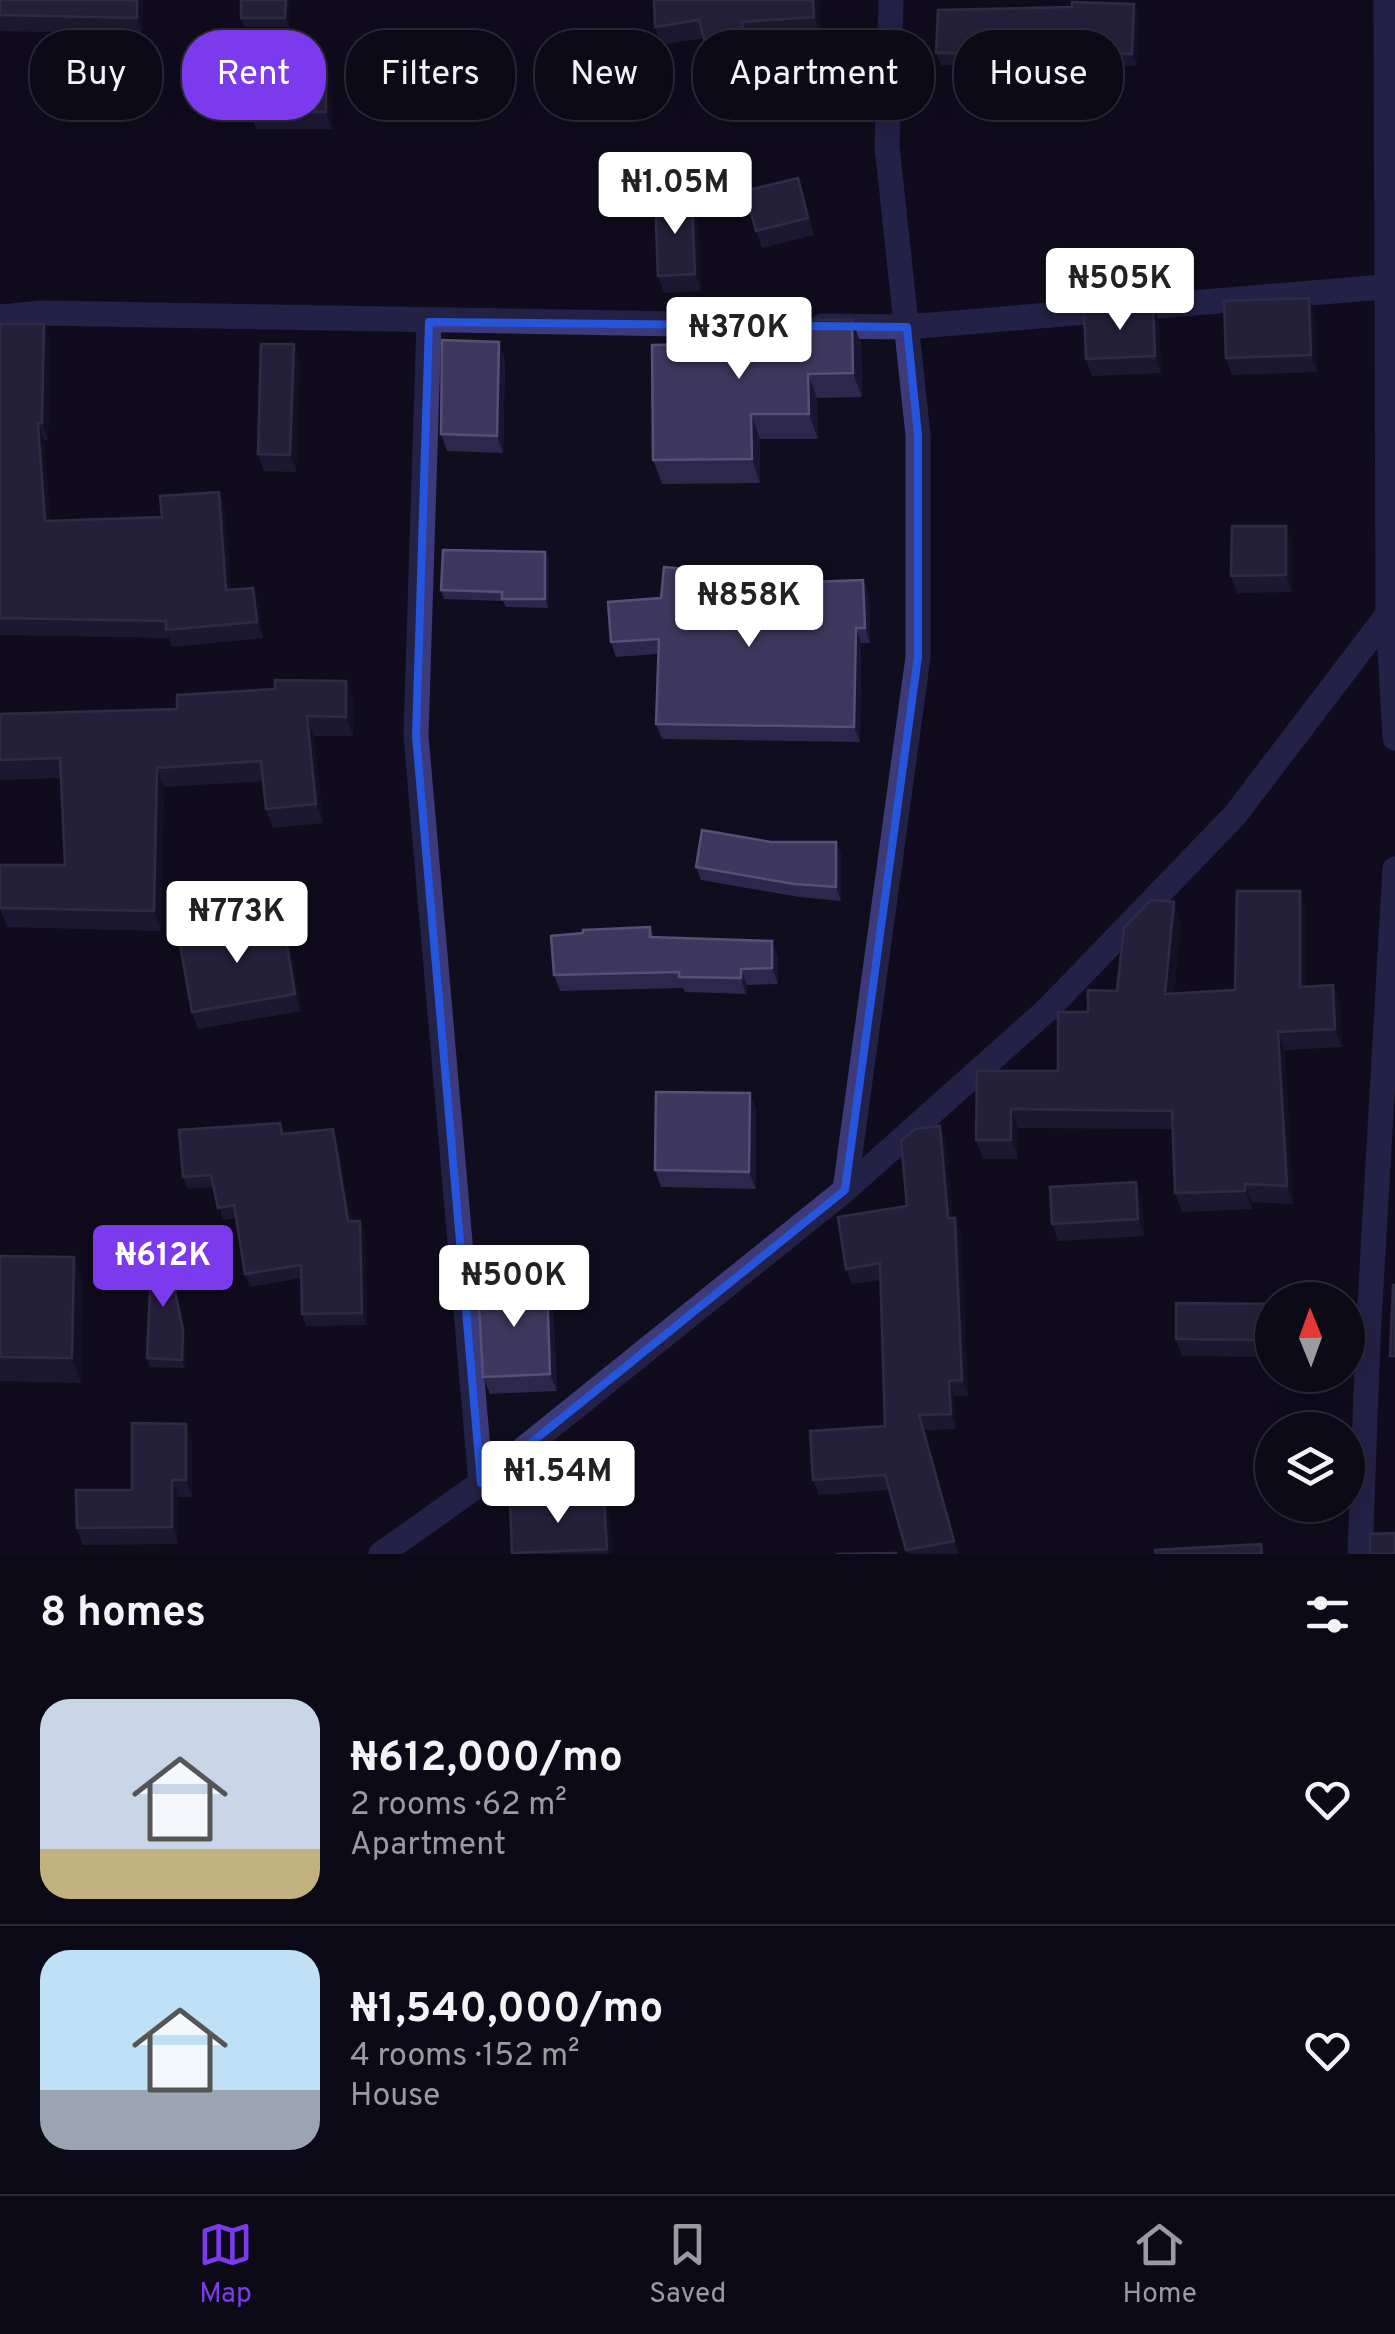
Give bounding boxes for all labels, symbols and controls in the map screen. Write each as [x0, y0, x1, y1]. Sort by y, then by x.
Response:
chip: Buy [30, 30, 162, 120]
chip: Rent [182, 30, 326, 120]
chip: Filters [346, 30, 515, 120]
chip: New [535, 30, 673, 120]
chip: Apartment [693, 30, 934, 120]
chip: House [954, 30, 1123, 120]
pin: ₦1.05M [594, 152, 756, 237]
text: ₦1.05M [621, 164, 729, 204]
pin: ₦505K [1050, 248, 1190, 333]
text: ₦505K [1068, 260, 1172, 300]
pin: ₦370K [669, 297, 809, 382]
text: ₦370K [689, 309, 790, 349]
pin: ₦858K [679, 565, 819, 650]
text: ₦858K [697, 577, 801, 617]
pin: ₦773K [167, 881, 307, 966]
text: ₦773K [189, 893, 285, 933]
pin: ₦612K [93, 1225, 233, 1310]
text: ₦612K [115, 1237, 211, 1277]
pin: ₦500K [444, 1245, 584, 1330]
text: ₦500K [461, 1257, 567, 1297]
north arrow [1255, 1282, 1365, 1392]
map controls [1255, 1282, 1365, 1522]
button: layers [1255, 1412, 1365, 1522]
pin: ₦1.54M [477, 1441, 639, 1526]
text: ₦1.54M [504, 1453, 612, 1493]
icon: filters [1300, 1587, 1355, 1642]
text: 8 homes [40, 1588, 206, 1641]
text: ₦612,000/mo [350, 1733, 623, 1786]
icon: home [120, 1739, 240, 1859]
icon: heart [1300, 1772, 1355, 1827]
text: 2 rooms · 62 m² [350, 1786, 567, 1826]
text: Apartment [350, 1826, 506, 1866]
text: ₦1,540,000/mo [350, 1984, 663, 2037]
icon: home [120, 1990, 240, 2110]
icon: heart [1300, 2023, 1355, 2078]
text: 4 rooms · 152 m² [350, 2037, 580, 2077]
text: House [350, 2077, 440, 2117]
tab: Map [198, 2217, 253, 2313]
tab: Saved [649, 2217, 726, 2313]
tab: Home [1123, 2217, 1197, 2313]

